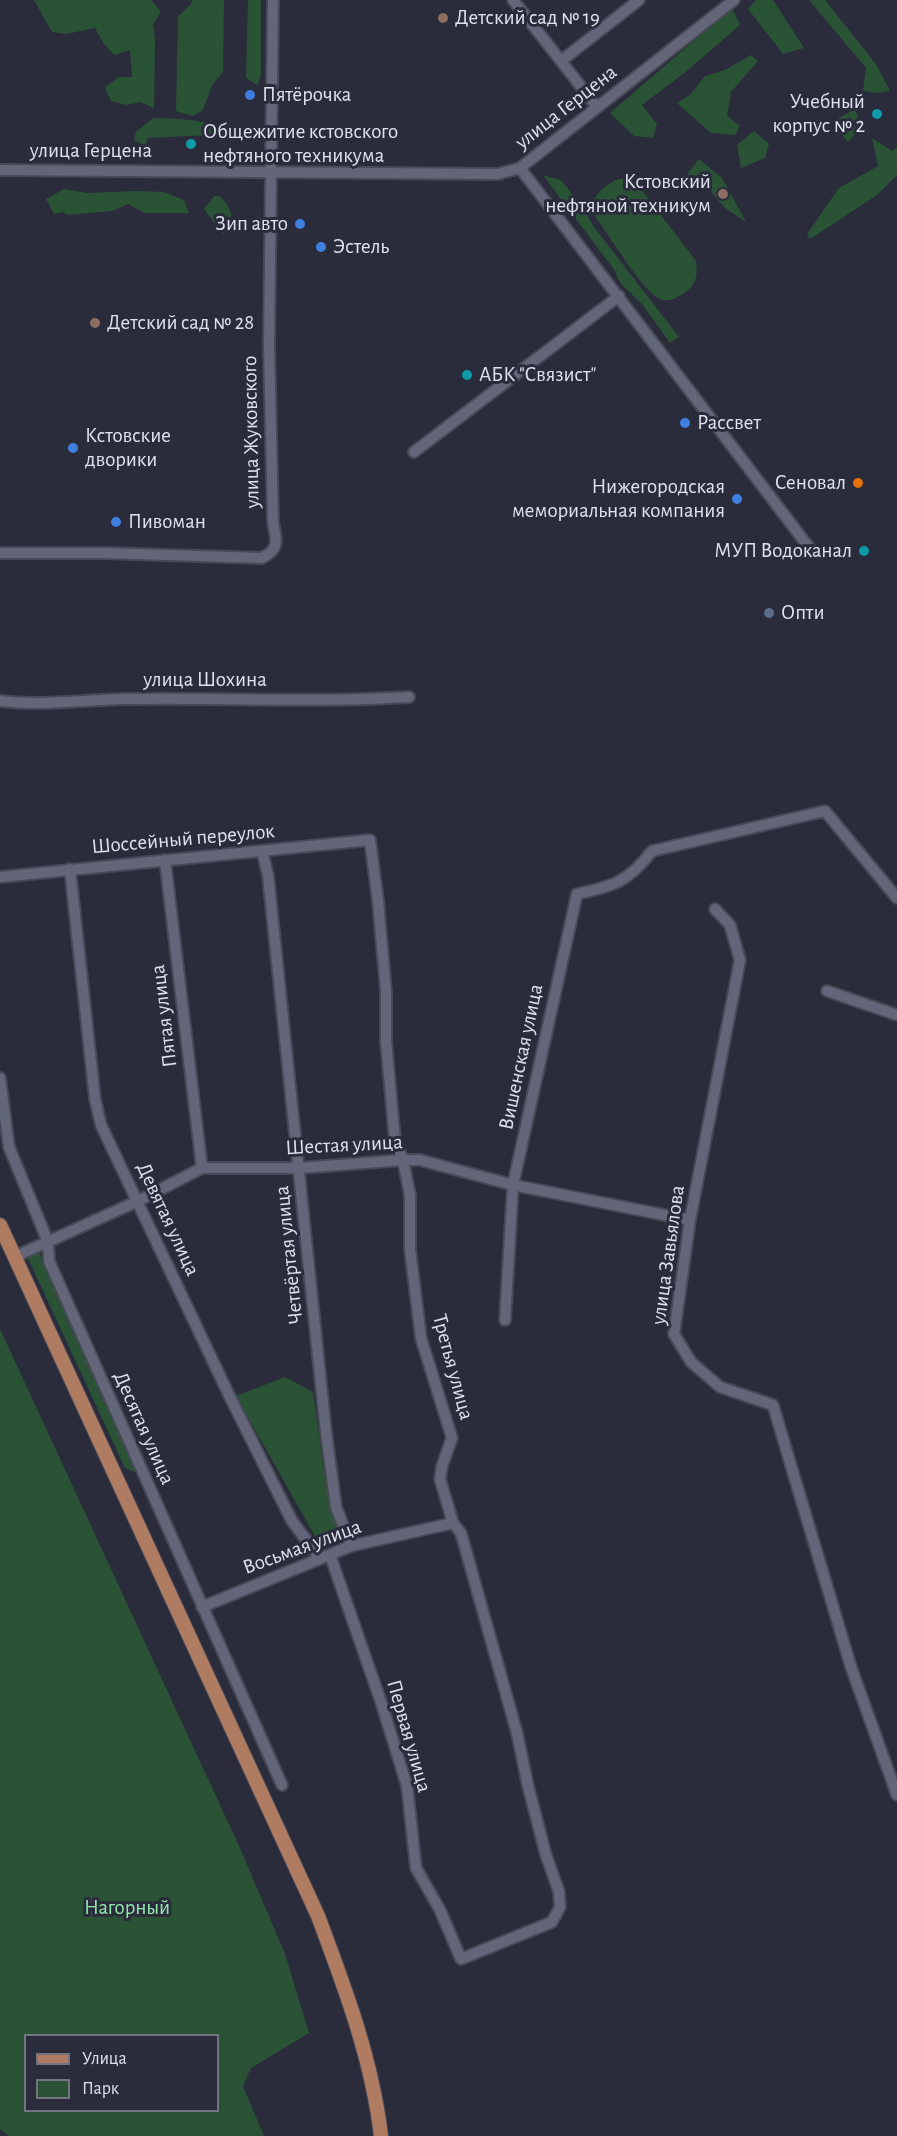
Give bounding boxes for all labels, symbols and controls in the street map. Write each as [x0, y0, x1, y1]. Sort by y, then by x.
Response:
place label: Детский сад № 19 [455, 5, 600, 31]
marker: Детский сад № 19 [436, 11, 450, 25]
street label: улица Герцена [510, 59, 622, 155]
place label: Пятёрочка [262, 82, 351, 108]
marker: Пятёрочка [243, 88, 257, 102]
place label: Учебный корпус № 2 [772, 89, 865, 139]
marker: Учебный корпус № 2 [870, 107, 884, 121]
place label: Общежитие кстовского нефтяного техникума [203, 119, 398, 169]
marker: Общежитие кстовского нефтяного техникума [184, 137, 198, 151]
street label: улица Герцена [30, 138, 152, 164]
place label: Кстовский нефтяной техникум [545, 169, 711, 219]
marker: Кстовский нефтяной техникум [716, 187, 730, 201]
place label: Зип авто [215, 211, 288, 237]
marker: Зип авто [293, 217, 307, 231]
place label: Эстель [333, 234, 389, 260]
marker: Эстель [314, 240, 328, 254]
place label: Детский сад № 28 [107, 310, 254, 336]
marker: Детский сад № 28 [88, 316, 102, 330]
street label: улица Жуковского [237, 355, 265, 509]
place label: АБК "Связист" [479, 362, 596, 388]
marker: АБК "Связист" [460, 368, 474, 382]
place label: Рассвет [697, 410, 761, 436]
marker: Рассвет [678, 416, 692, 430]
place label: Кстовские дворики [85, 423, 171, 473]
marker: Кстовские дворики [66, 441, 80, 455]
place label: Сеновал [775, 470, 846, 496]
place label: Нижегородская мемориальная компания [512, 474, 725, 524]
marker: Сеновал [851, 476, 865, 490]
marker: Нижегородская мемориальная компания [730, 492, 744, 506]
place label: Пивоман [128, 509, 206, 535]
marker: Пивоман [109, 515, 123, 529]
place label: МУП Водоканал [714, 538, 852, 564]
marker: МУП Водоканал [857, 544, 871, 558]
place label: Опти [781, 600, 825, 626]
marker: Опти [762, 606, 776, 620]
street label: улица Шохина [143, 667, 267, 693]
street label: Шоссейный переулок [90, 818, 276, 860]
street label: Пятая улица [145, 963, 183, 1069]
street label: Вишенская улица [493, 982, 549, 1132]
street label: Шестая улица [285, 1129, 403, 1161]
street label: Девятая улица [131, 1158, 205, 1280]
street label: Четвёртая улица [269, 1184, 309, 1326]
street label: улица Завьялова [646, 1184, 690, 1326]
street label: Третья улица [427, 1311, 479, 1423]
street label: Десятая улица [108, 1367, 180, 1489]
street label: Восьмая улица [239, 1514, 365, 1580]
street label: Первая улица [381, 1677, 437, 1795]
park label: Нагорный [84, 1895, 170, 1921]
legend [24, 2034, 219, 2112]
text: Улица [82, 2050, 127, 2068]
text: Парк [82, 2080, 119, 2098]

